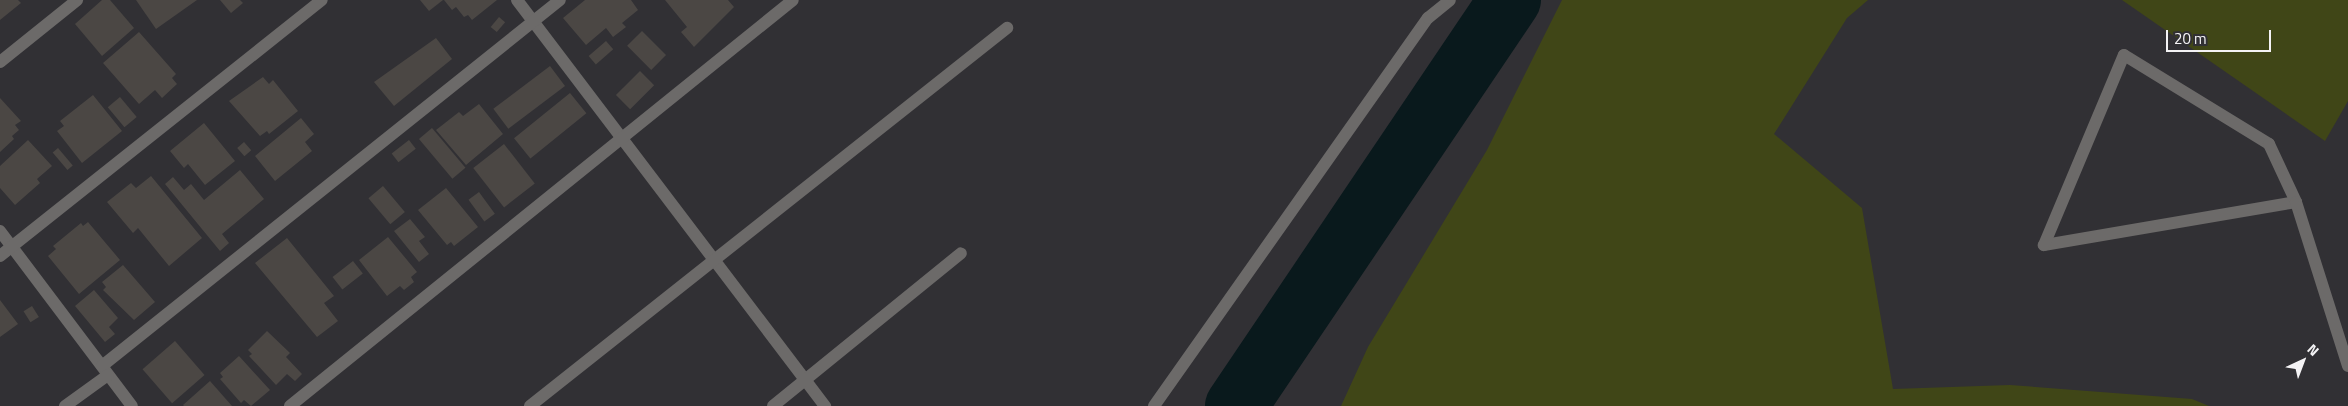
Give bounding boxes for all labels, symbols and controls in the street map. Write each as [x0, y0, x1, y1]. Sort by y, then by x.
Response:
scale bar [2168, 20, 2273, 52]
text: 20 m [2174, 27, 2207, 50]
north arrow [2278, 336, 2328, 386]
text: N [2303, 339, 2324, 361]

